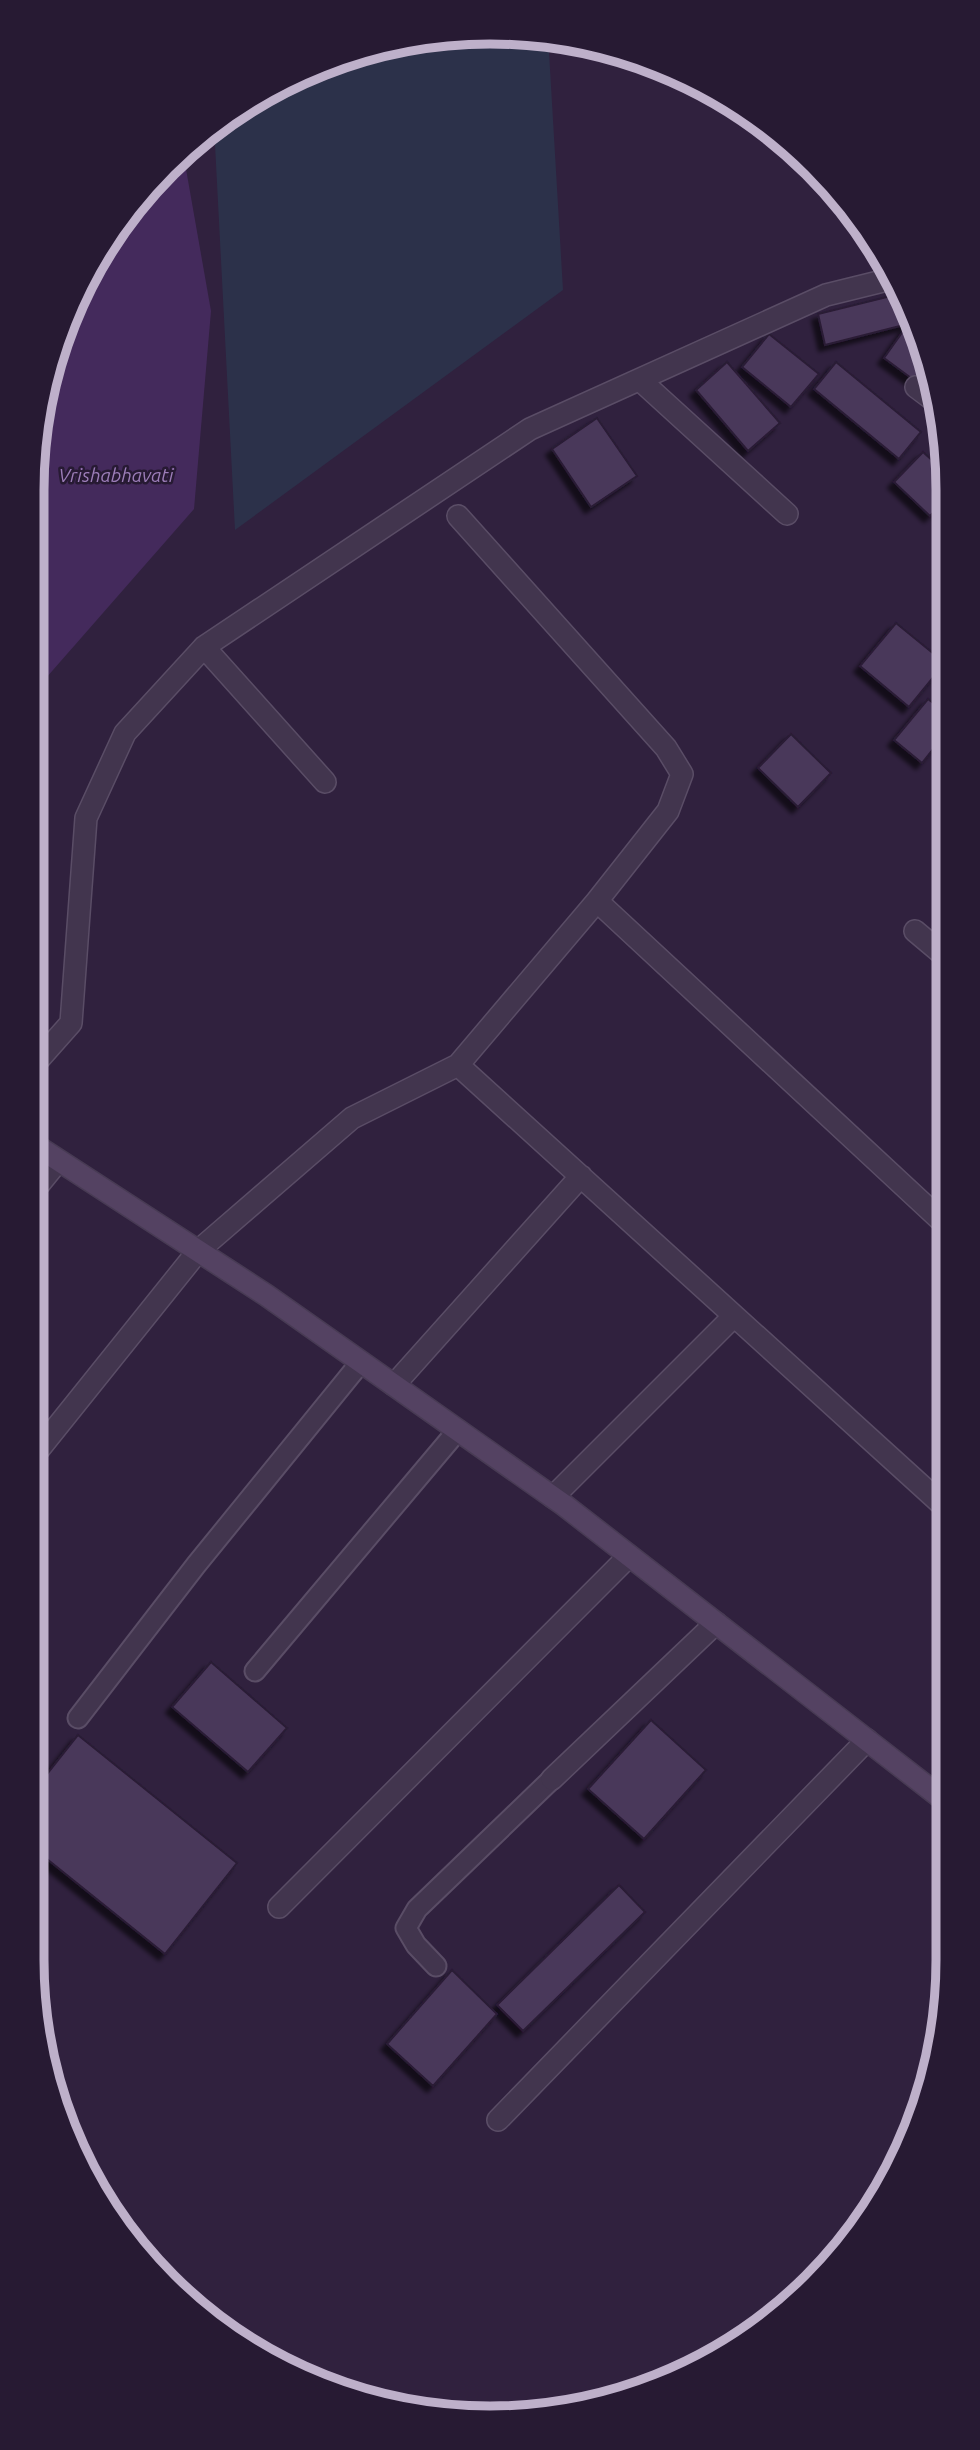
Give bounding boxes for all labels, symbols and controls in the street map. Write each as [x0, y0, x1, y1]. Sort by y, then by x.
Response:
water label: Vrishabhavati [59, 464, 175, 486]

